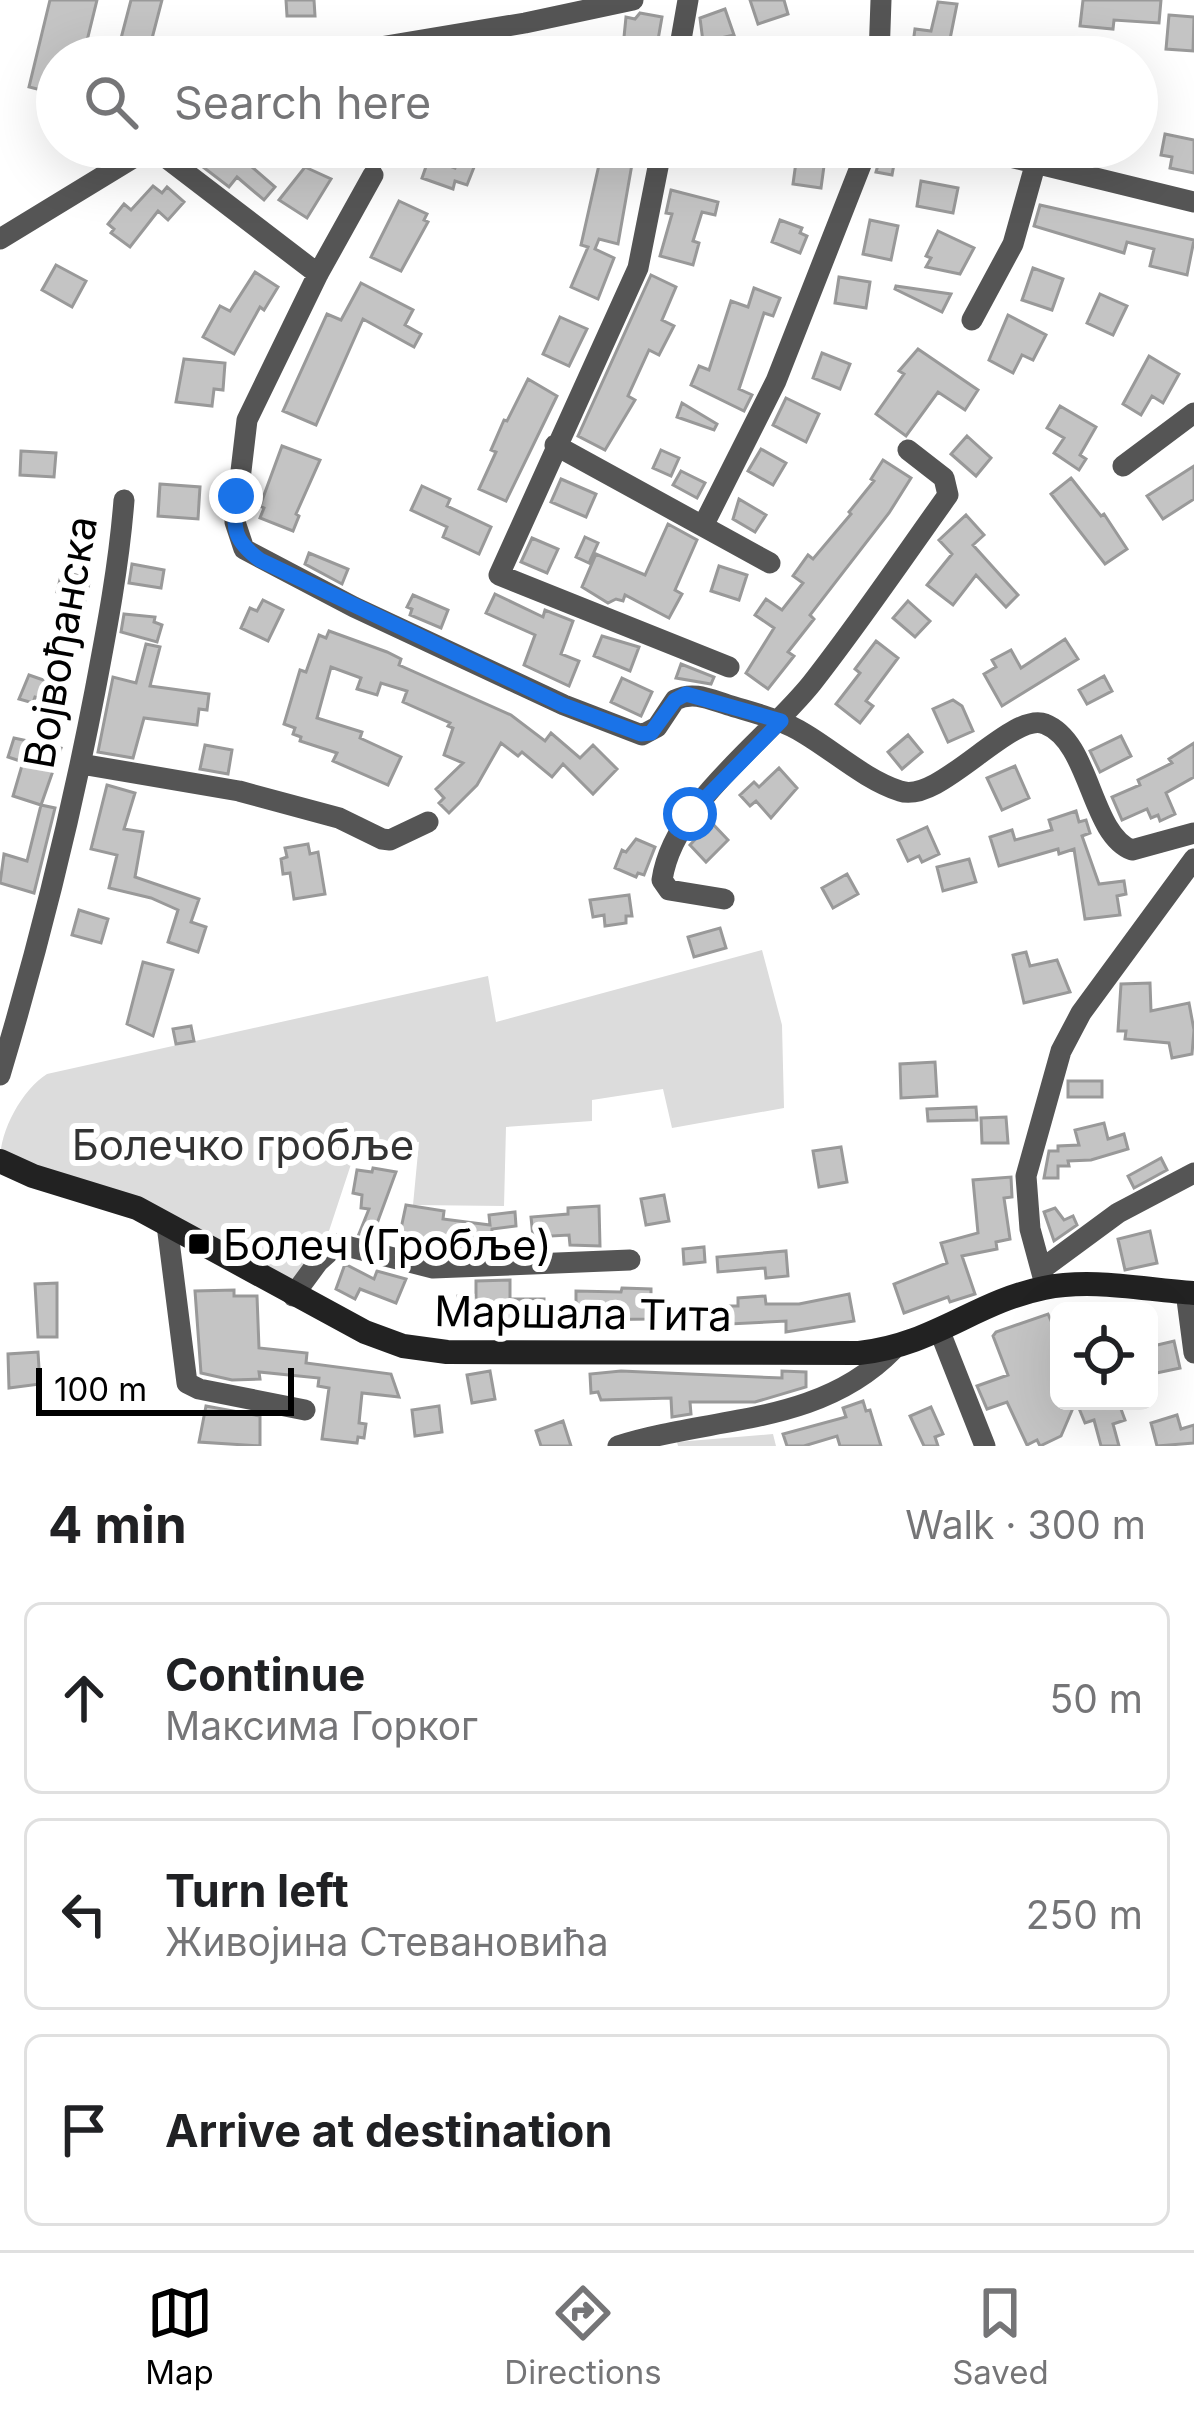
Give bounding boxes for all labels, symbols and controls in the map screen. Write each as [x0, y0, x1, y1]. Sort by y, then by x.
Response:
search box [36, 36, 1158, 168]
icon: search [78, 69, 144, 135]
text: Search here [174, 75, 431, 130]
route end [209, 469, 263, 523]
street label: Војвођанска [13, 512, 107, 772]
route start [663, 787, 717, 841]
park label: Болечко гробље [72, 1119, 414, 1170]
place label: Болеч (Гробље) [223, 1219, 552, 1270]
marker: Болеч (Гробље) [186, 1231, 212, 1257]
street label: Маршала Тита [434, 1285, 732, 1341]
map controls [1050, 1302, 1158, 1410]
button: locate [1050, 1302, 1158, 1410]
scale bar [36, 1362, 294, 1415]
text: 100 m [54, 1369, 147, 1409]
text: 4 min [48, 1494, 187, 1555]
text: Walk · 300 m [905, 1501, 1146, 1548]
text: Continue [165, 1647, 365, 1702]
icon: ahead [51, 1665, 117, 1731]
text: 50 m [1050, 1675, 1143, 1722]
text: Максима Горког [165, 1702, 478, 1749]
text: Turn left [165, 1863, 349, 1918]
icon: left [51, 1881, 117, 1947]
text: 250 m [1026, 1891, 1143, 1938]
text: Живојина Стевановића [165, 1918, 609, 1965]
icon: arrive [51, 2097, 117, 2163]
text: Arrive at destination [165, 2103, 612, 2158]
tab: Map [145, 2280, 214, 2392]
tab: Directions [504, 2280, 662, 2392]
tab: Saved [952, 2280, 1049, 2392]

